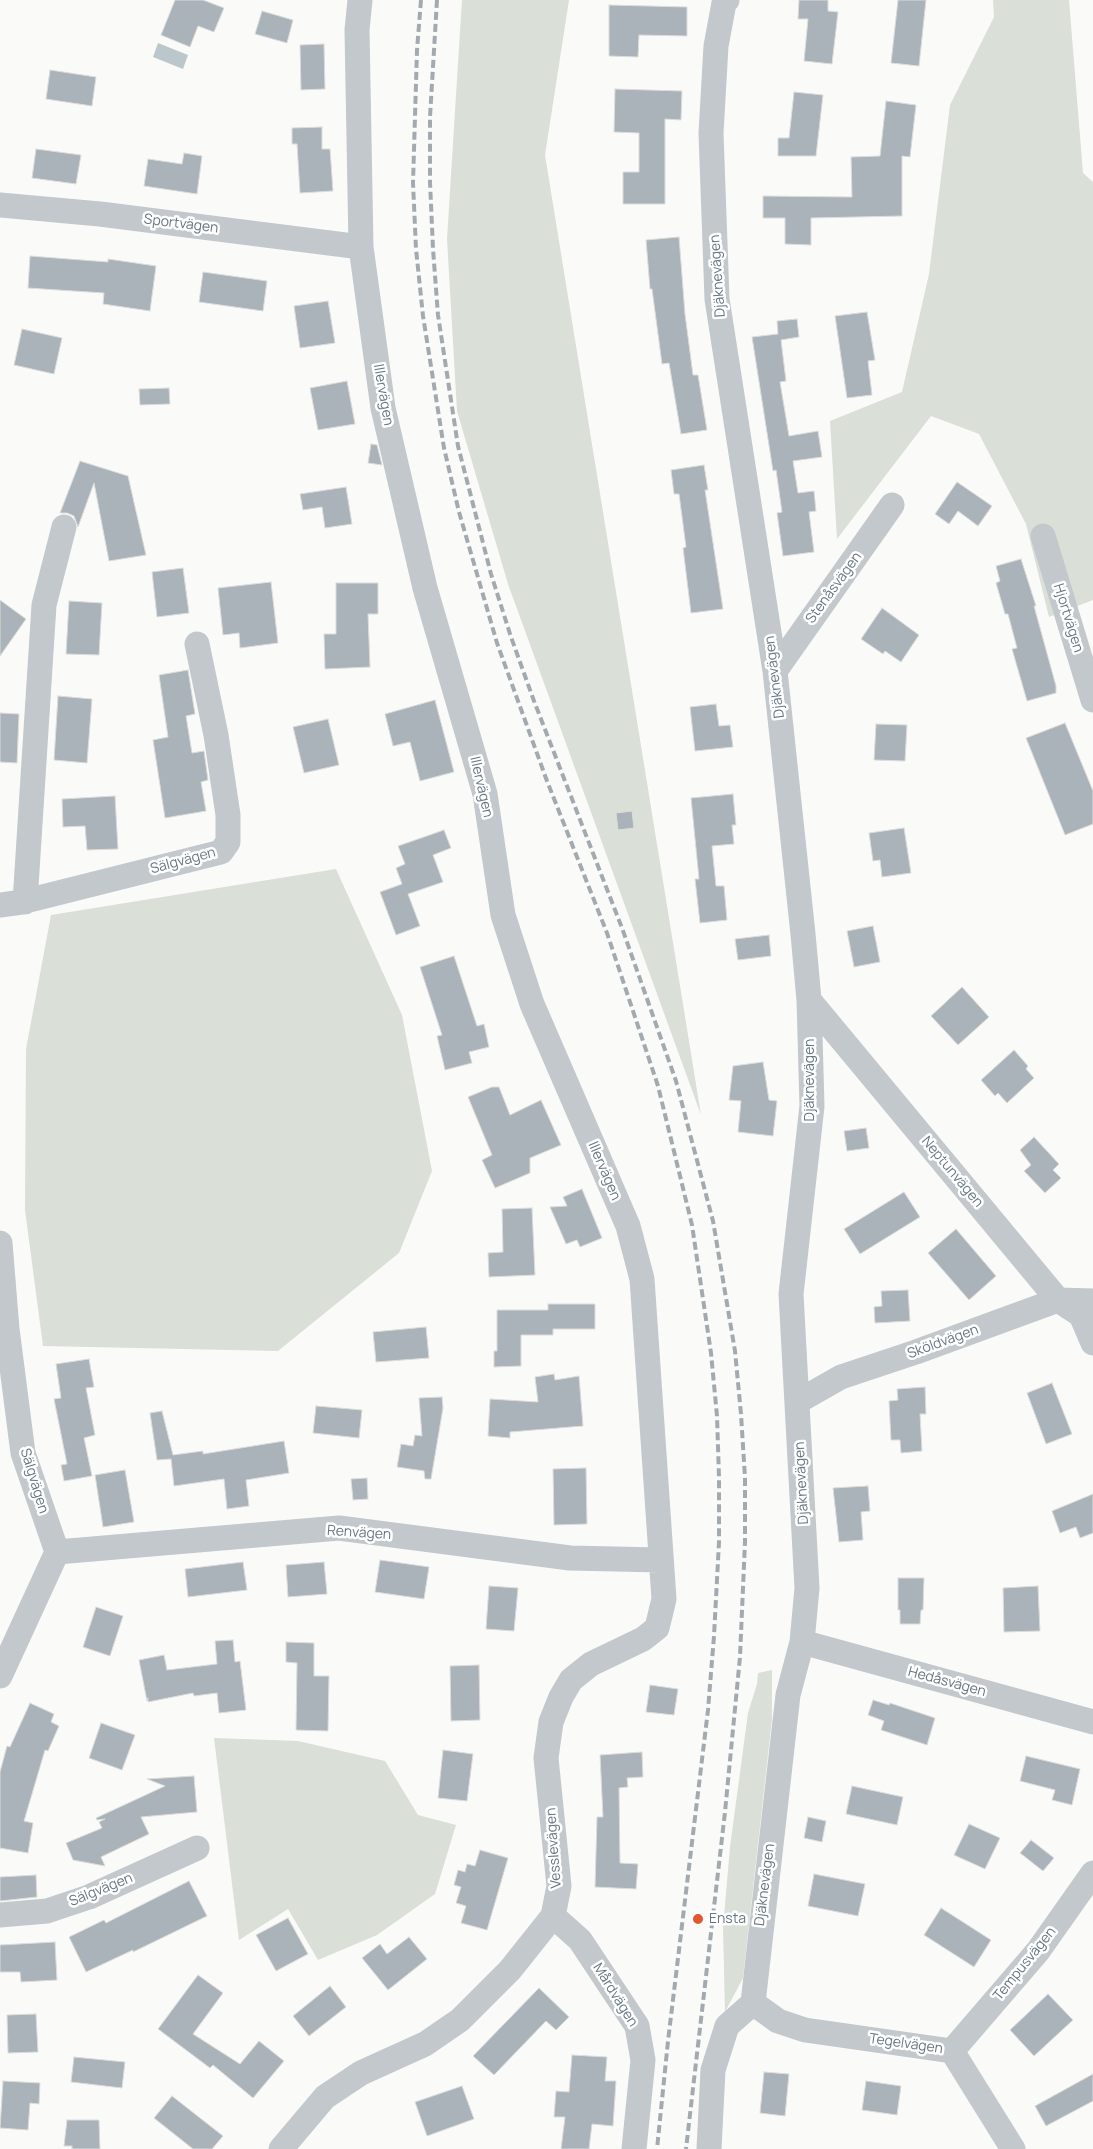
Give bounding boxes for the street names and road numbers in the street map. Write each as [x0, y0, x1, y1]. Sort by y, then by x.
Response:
street label: Sportvägen [143, 211, 219, 237]
street label: Djäknevägen [707, 234, 729, 318]
street label: Illervägen [369, 363, 397, 427]
street label: Stenåsvägen [802, 549, 866, 627]
street label: Hjortvägen [1050, 582, 1086, 654]
street label: Djäknevägen [762, 635, 788, 719]
street label: Illervägen [466, 755, 496, 819]
street label: Sälgvägen [148, 844, 218, 878]
street label: Djäknevägen [802, 1039, 818, 1121]
street label: Neptunvägen [918, 1133, 986, 1211]
street label: Illervägen [584, 1139, 624, 1203]
street label: Sköldvägen [905, 1321, 981, 1363]
street label: Djäknevägen [791, 1441, 813, 1525]
street label: Sälgvägen [16, 1447, 52, 1515]
street label: Renvägen [326, 1522, 392, 1544]
street label: Hedåsvägen [906, 1664, 988, 1700]
street label: Vesslevägen [543, 1807, 565, 1889]
street label: Djäknevägen [752, 1843, 778, 1927]
street label: Sälgvägen [67, 1870, 135, 1910]
street label: Tempusvägen [990, 1924, 1060, 2004]
street label: Mårdvägen [589, 1960, 641, 2030]
street label: Tegelvägen [868, 2031, 944, 2057]

